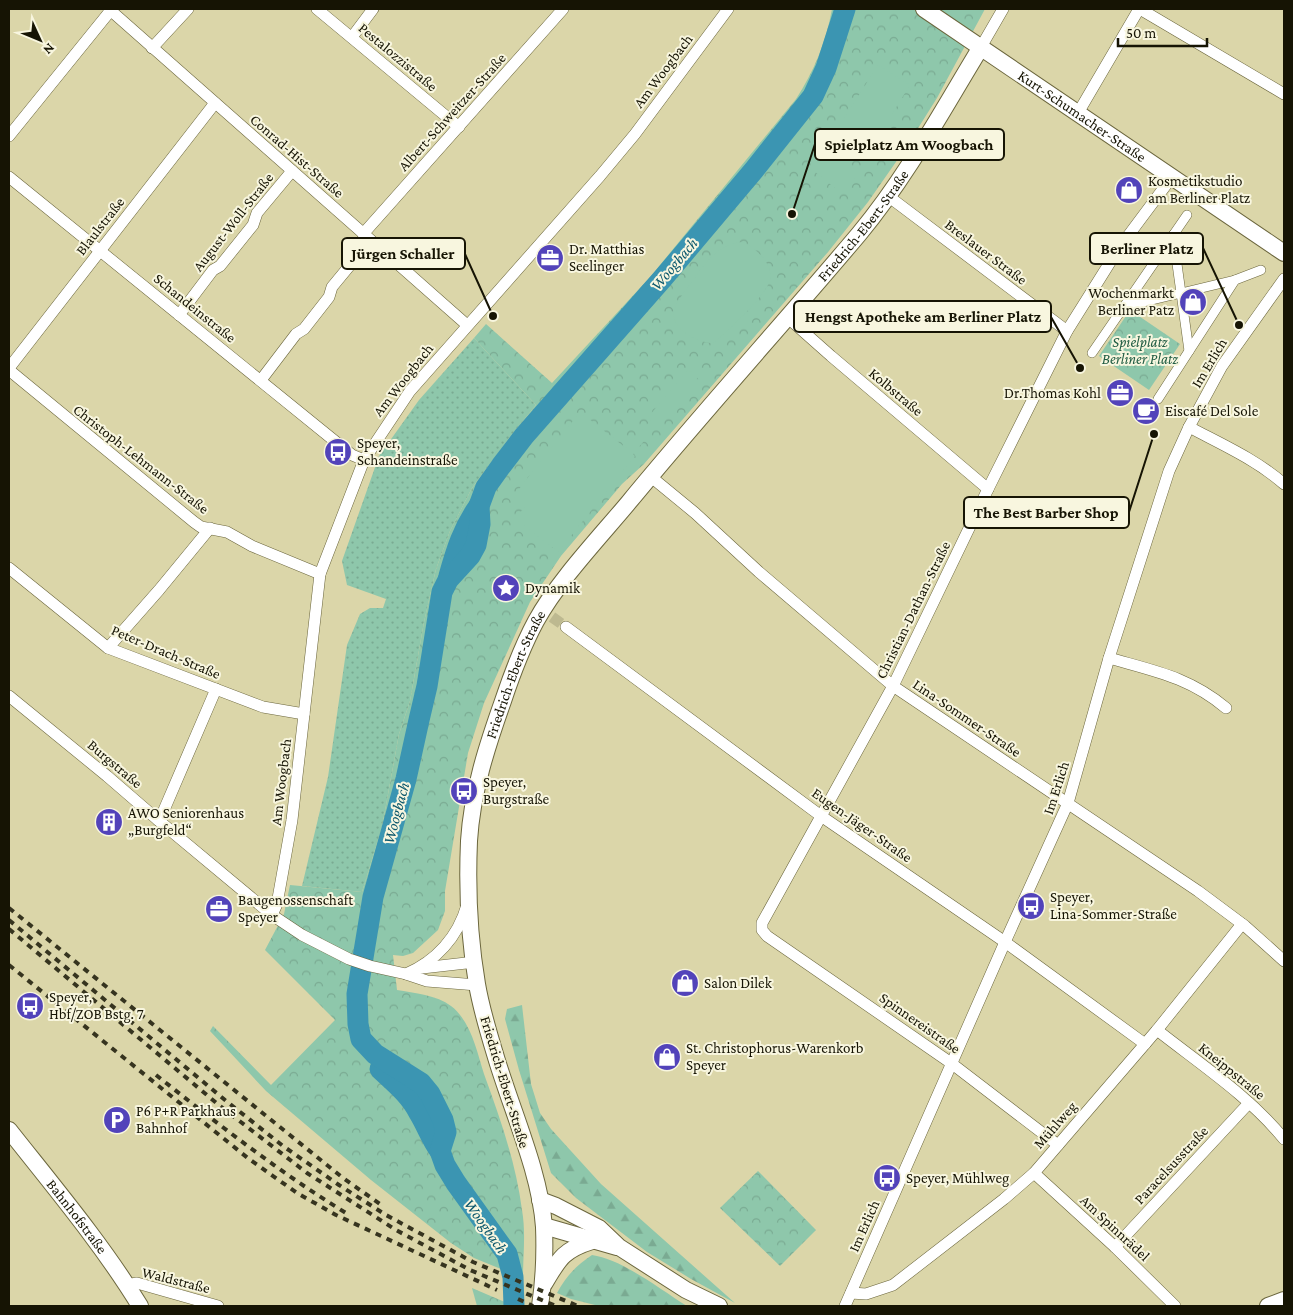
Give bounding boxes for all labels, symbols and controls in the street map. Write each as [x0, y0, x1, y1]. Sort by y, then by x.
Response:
north arrow [15, 15, 65, 65]
scale bar [1118, 15, 1207, 47]
street label: Pestalozzistraße [356, 20, 441, 95]
text: 50 m [1126, 25, 1156, 41]
street label: Am Woogbach [630, 31, 697, 111]
text: N [40, 40, 58, 58]
street label: Albert-Schweitzer-Straße [395, 50, 509, 174]
street label: Kurt-Schumacher-Straße [1015, 67, 1149, 165]
street label: Conrad-Hist-Straße [247, 111, 347, 201]
callout: Spielplatz Am Woogbach [815, 129, 1004, 160]
text: Spielplatz Am Woogbach [824, 136, 994, 153]
street label: Friedrich-Ebert-Straße [814, 167, 912, 284]
street label: August-Woll-Straße [190, 169, 277, 275]
place label: Kosmetikstudio am Berliner Platz [1148, 173, 1250, 206]
shop icon: Kosmetikstudio am Berliner Platz [1114, 175, 1144, 205]
street label: Blaulstraße [73, 194, 128, 258]
street label: Breslauer Straße [942, 216, 1030, 288]
callout: Berliner Platz [1090, 233, 1203, 264]
water label: Woogbach [647, 234, 702, 294]
callout: Jürgen Schaller [342, 238, 465, 269]
text: Berliner Platz [1101, 240, 1194, 257]
place label: Dr. Matthias Seelinger [569, 241, 645, 275]
office icon: Dr. Matthias Seelinger [535, 243, 565, 273]
text: Jürgen Schaller [349, 245, 455, 262]
street label: Schandeinstraße [151, 270, 239, 346]
place label: Wochenmarkt Berliner Patz [1088, 285, 1175, 318]
shop icon: Wochenmarkt Berliner Patz [1178, 287, 1208, 317]
callout: Hengst Apotheke am Berliner Platz [794, 301, 1051, 332]
text: Hengst Apotheke am Berliner Platz [805, 308, 1042, 325]
park label: Spielplatz Berliner Platz [1102, 334, 1179, 367]
street label: Im Erlich [1188, 335, 1230, 391]
street label: Am Woogbach [370, 341, 437, 420]
street label: Kolbstraße [866, 365, 926, 419]
office icon: Dr.Thomas Kohl [1105, 378, 1135, 408]
place label: Dr.Thomas Kohl [1004, 385, 1101, 401]
cafe icon: Eiscafé Del Sole [1131, 396, 1161, 426]
street label: Christoph-Lehmann-Straße [70, 401, 212, 518]
place label: Eiscafé Del Sole [1165, 403, 1259, 419]
place label: Speyer, Schandeinstraße [357, 435, 458, 468]
bus stop icon: Speyer, Schandeinstraße [323, 437, 353, 467]
callout: The Best Barber Shop [964, 497, 1129, 528]
text: The Best Barber Shop [974, 504, 1119, 521]
street label: Christian-Dathan-Straße [873, 538, 953, 681]
place icon: Dynamik [491, 573, 521, 603]
place label: Dynamik [525, 580, 581, 597]
street label: Friedrich-Ebert-Straße [483, 607, 549, 741]
street label: Peter-Drach-Straße [109, 622, 223, 682]
street label: Lina-Sommer-Straße [910, 676, 1024, 760]
street label: Burgstraße [84, 737, 146, 792]
street label: Am Woogbach [268, 738, 295, 827]
street label: Im Erlich [1040, 759, 1072, 817]
place label: Speyer, Burgstraße [483, 774, 550, 808]
bus stop icon: Speyer, Burgstraße [449, 776, 479, 806]
water label: Woogbach [380, 780, 413, 846]
street label: Eugen-Jäger-Straße [808, 785, 915, 866]
place label: AWO Seniorenhaus „Burgfeld“ [128, 805, 244, 839]
building icon: AWO Seniorenhaus „Burgfeld“ [94, 807, 124, 837]
place label: Speyer, Lina-Sommer-Straße [1050, 889, 1177, 922]
bus stop icon: Speyer, Lina-Sommer-Straße [1016, 891, 1046, 921]
place label: Baugenossenschaft Speyer [238, 892, 354, 926]
office icon: Baugenossenschaft Speyer [204, 894, 234, 924]
shop icon: Salon Dilek [670, 968, 700, 998]
place label: Salon Dilek [704, 975, 773, 991]
place label: Speyer, Hbf/ZOB Bstg. 7 [49, 989, 144, 1023]
street label: Spinnereistraße [876, 989, 964, 1058]
bus stop icon: Speyer, Hbf/ZOB Bstg. 7 [15, 991, 45, 1021]
street label: Friedrich-Ebert-Straße [477, 1014, 533, 1150]
street label: Kneippstraße [1195, 1039, 1269, 1104]
place label: St. Christophorus-Warenkorb Speyer [686, 1040, 864, 1074]
shop icon: St. Christophorus-Warenkorb Speyer [652, 1042, 682, 1072]
street label: Mühlweg [1030, 1098, 1081, 1152]
place label: P6 P+R Parkhaus Bahnhof [136, 1103, 236, 1136]
parking icon: P6 P+R Parkhaus Bahnhof [102, 1105, 132, 1135]
street label: Paracelsusstraße [1131, 1123, 1211, 1207]
bus stop icon: Speyer, Mühlweg [872, 1163, 902, 1193]
place label: Speyer, Mühlweg [906, 1170, 1009, 1187]
street label: Bahnhofstraße [43, 1176, 111, 1257]
street label: Am Spinnrädel [1076, 1192, 1153, 1265]
water label: Woogbach [460, 1195, 511, 1257]
street label: Im Erlich [846, 1198, 882, 1254]
street label: Waldstraße [140, 1264, 212, 1296]

